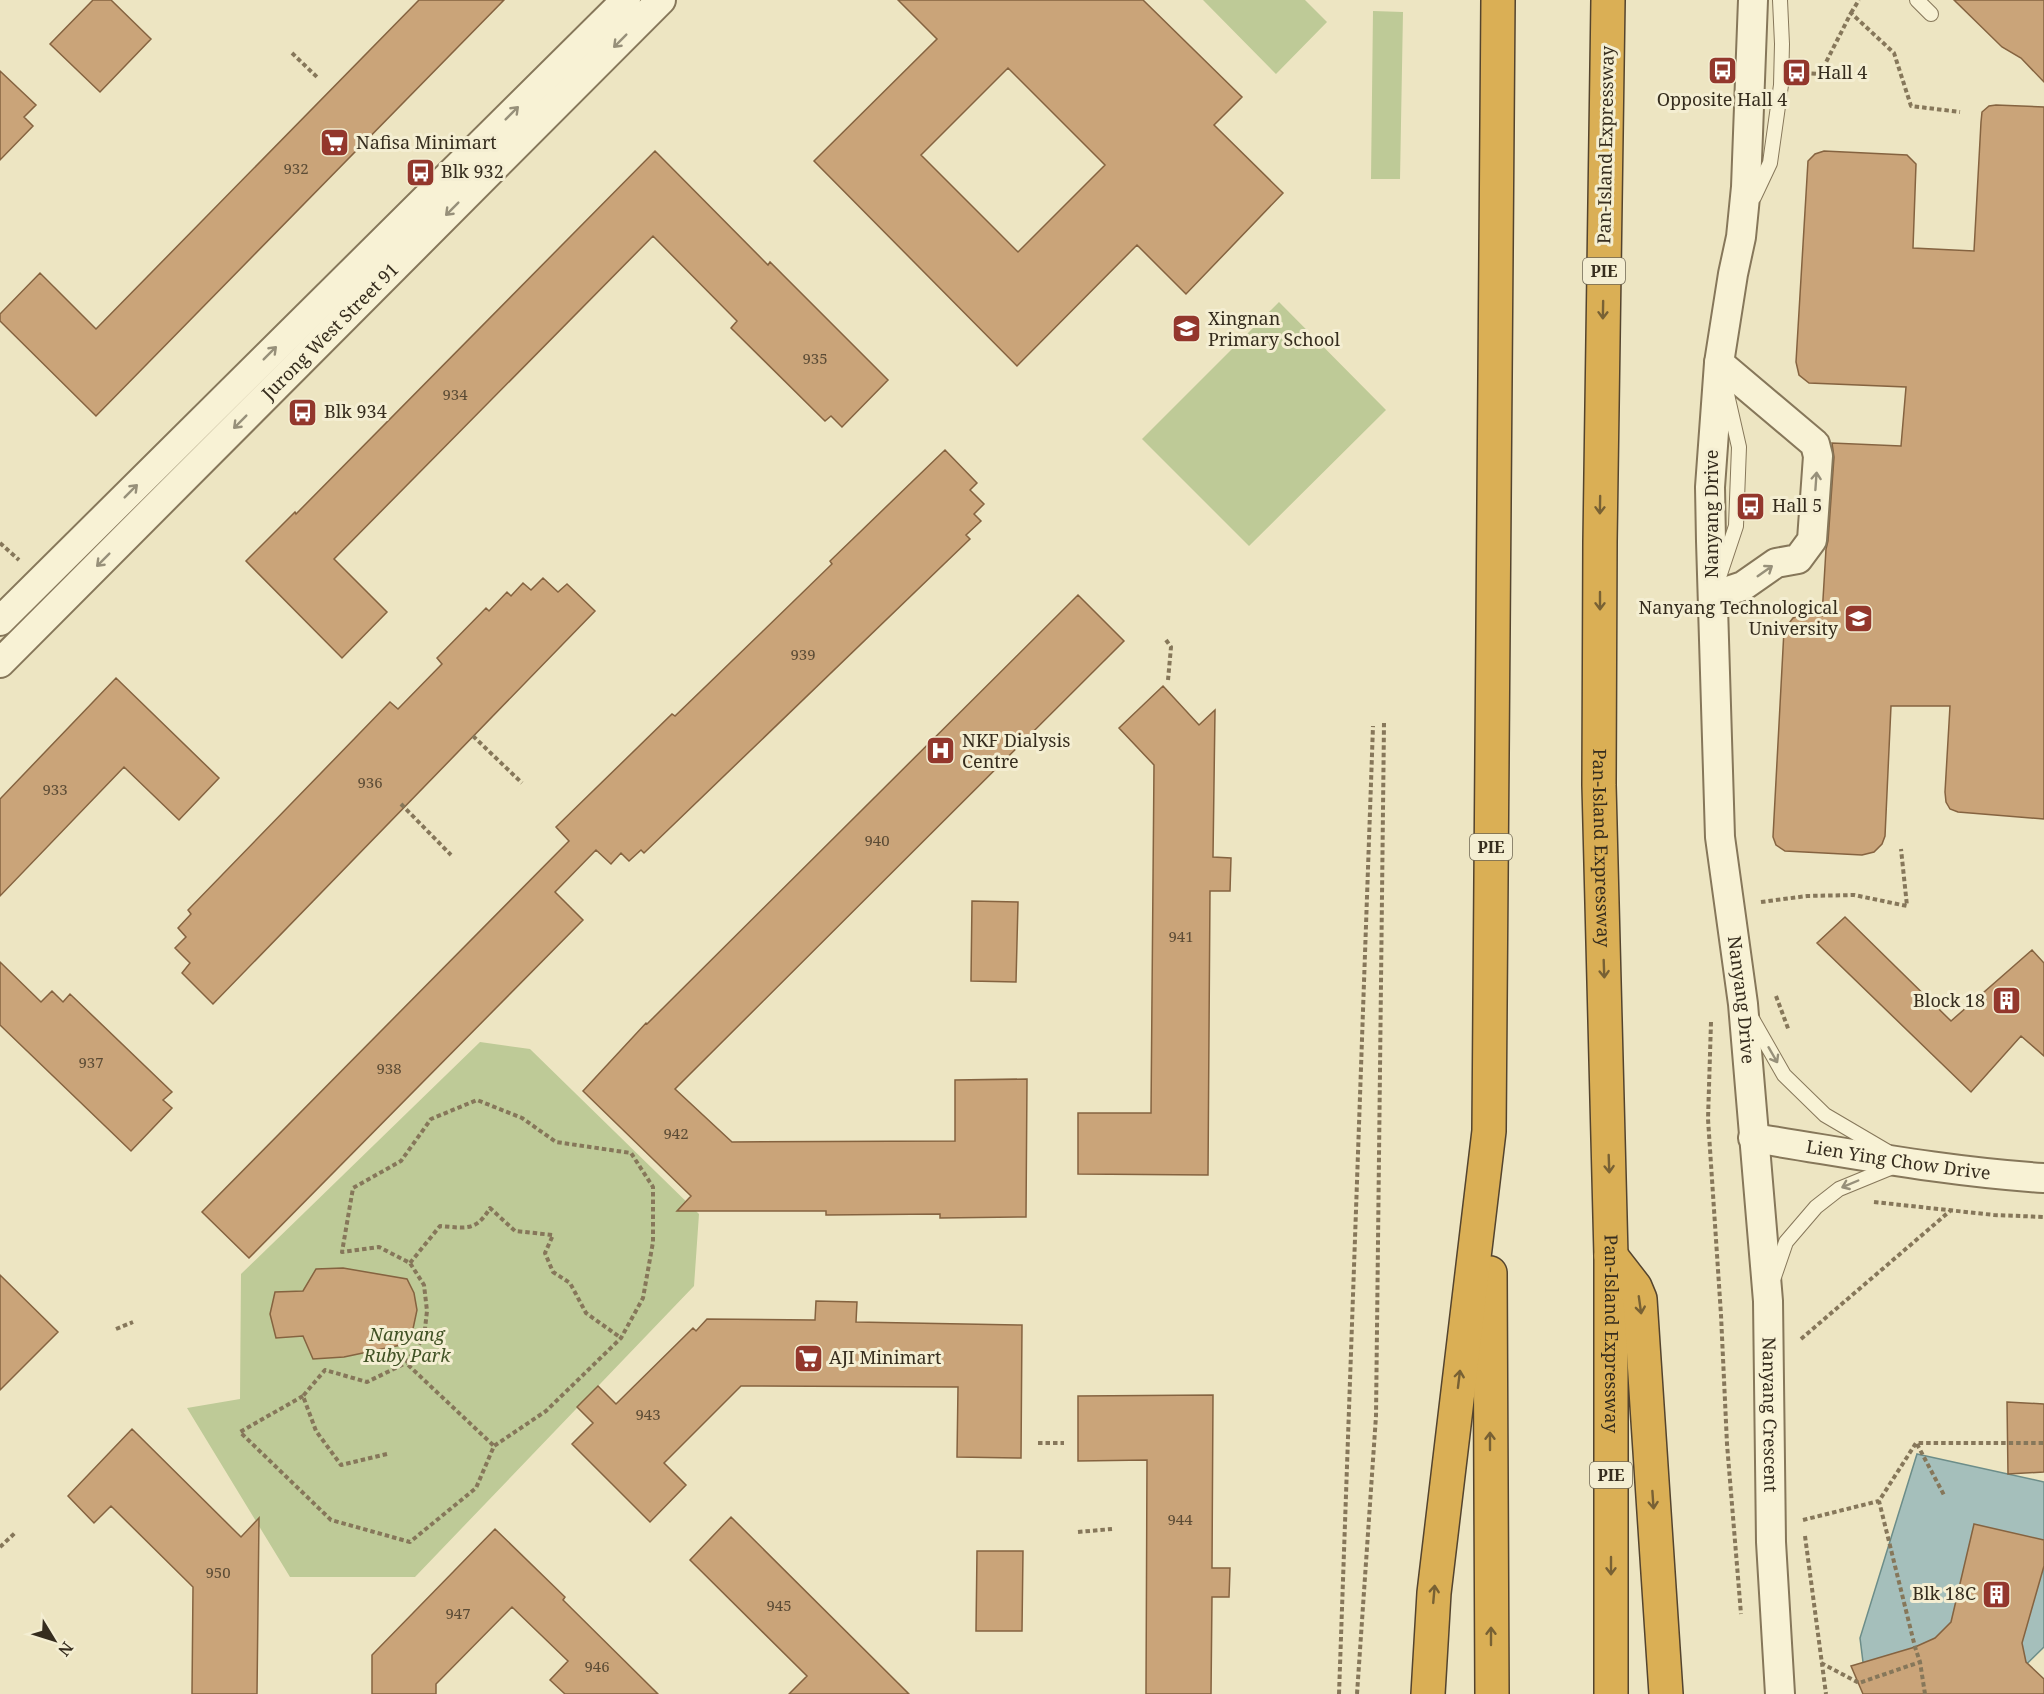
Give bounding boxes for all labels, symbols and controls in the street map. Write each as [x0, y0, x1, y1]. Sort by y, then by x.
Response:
one-way arrow [612, 34, 627, 49]
street label: Pan-Island Expressway [1591, 45, 1619, 244]
bus stop icon: Opposite Hall 4 [1706, 55, 1738, 87]
bus stop icon: Hall 4 [1780, 57, 1812, 89]
place label: Hall 4 [1817, 60, 1867, 84]
place label: Opposite Hall 4 [1657, 87, 1787, 111]
one-way arrow [505, 105, 520, 120]
supermarket icon: Nafisa Minimart [319, 127, 351, 159]
place label: Nafisa Minimart [356, 130, 497, 154]
bus stop icon: Blk 932 [404, 156, 436, 188]
house number: 932 [283, 158, 309, 178]
place label: Blk 932 [441, 159, 504, 183]
one-way arrow [445, 202, 460, 217]
street label: Jurong West Street 91 [255, 257, 403, 405]
road number: PIE [1583, 258, 1625, 284]
one-way arrow [1597, 300, 1609, 320]
place label: Xingnan Primary School [1208, 306, 1340, 351]
school or university icon: Xingnan Primary School [1171, 313, 1203, 345]
one-way arrow [262, 346, 277, 361]
house number: 935 [802, 348, 828, 368]
house number: 934 [442, 384, 468, 404]
bus stop icon: Blk 934 [287, 396, 319, 428]
place label: Blk 934 [324, 399, 387, 423]
one-way arrow [233, 414, 248, 429]
street label: Nanyang Drive [1699, 450, 1723, 578]
one-way arrow [1811, 472, 1822, 492]
one-way arrow [124, 483, 139, 498]
bus stop icon: Hall 5 [1735, 490, 1767, 522]
place label: Hall 5 [1772, 493, 1822, 517]
one-way arrow [1595, 495, 1606, 515]
one-way arrow [95, 552, 110, 567]
one-way arrow [1756, 565, 1772, 577]
one-way arrow [1594, 590, 1605, 610]
place label: Nanyang Technological University [1639, 595, 1839, 640]
school or university icon: Nanyang Technological University [1843, 602, 1875, 634]
house number: 939 [790, 644, 816, 664]
place label: NKF Dialysis Centre [962, 728, 1070, 773]
hospital icon: NKF Dialysis Centre [925, 735, 957, 767]
street label: Pan-Island Expressway [1588, 749, 1616, 948]
house number: 936 [357, 772, 383, 792]
house number: 933 [42, 779, 68, 799]
house number: 940 [864, 830, 890, 850]
road number: PIE [1470, 834, 1512, 860]
house number: 941 [1168, 926, 1194, 946]
street label: Nanyang Drive [1723, 934, 1761, 1065]
one-way arrow [1598, 959, 1609, 979]
building icon: Block 18 [1990, 985, 2022, 1017]
place label: Block 18 [1913, 988, 1985, 1012]
one-way arrow [1767, 1046, 1779, 1063]
house number: 937 [78, 1052, 104, 1072]
house number: 938 [376, 1058, 402, 1078]
house number: 942 [663, 1123, 689, 1143]
street label: Lien Ying Chow Drive [1804, 1134, 1992, 1184]
one-way arrow [1603, 1154, 1615, 1174]
one-way arrow [1842, 1179, 1860, 1190]
street label: Pan-Island Expressway [1599, 1234, 1624, 1434]
one-way arrow [1634, 1295, 1645, 1315]
park label: Nanyang Ruby Park [363, 1322, 451, 1367]
street label: Nanyang Crescent [1757, 1337, 1783, 1492]
supermarket icon: AJI Minimart [792, 1342, 824, 1374]
place label: AJI Minimart [829, 1345, 941, 1369]
one-way arrow [1454, 1370, 1465, 1390]
house number: 943 [635, 1404, 661, 1424]
one-way arrow [1484, 1431, 1496, 1451]
road number: PIE [1590, 1462, 1632, 1488]
one-way arrow [1648, 1489, 1659, 1509]
house number: 944 [1167, 1509, 1193, 1529]
one-way arrow [1605, 1556, 1617, 1576]
house number: 950 [205, 1562, 231, 1582]
building icon: Blk 18C [1981, 1578, 2013, 1610]
place label: Blk 18C [1912, 1581, 1976, 1605]
one-way arrow [1429, 1584, 1440, 1604]
house number: 945 [766, 1595, 792, 1615]
house number: 947 [445, 1603, 471, 1623]
north arrow [24, 1610, 84, 1670]
one-way arrow [1485, 1626, 1497, 1646]
text: N [53, 1637, 78, 1661]
house number: 946 [584, 1656, 610, 1676]

